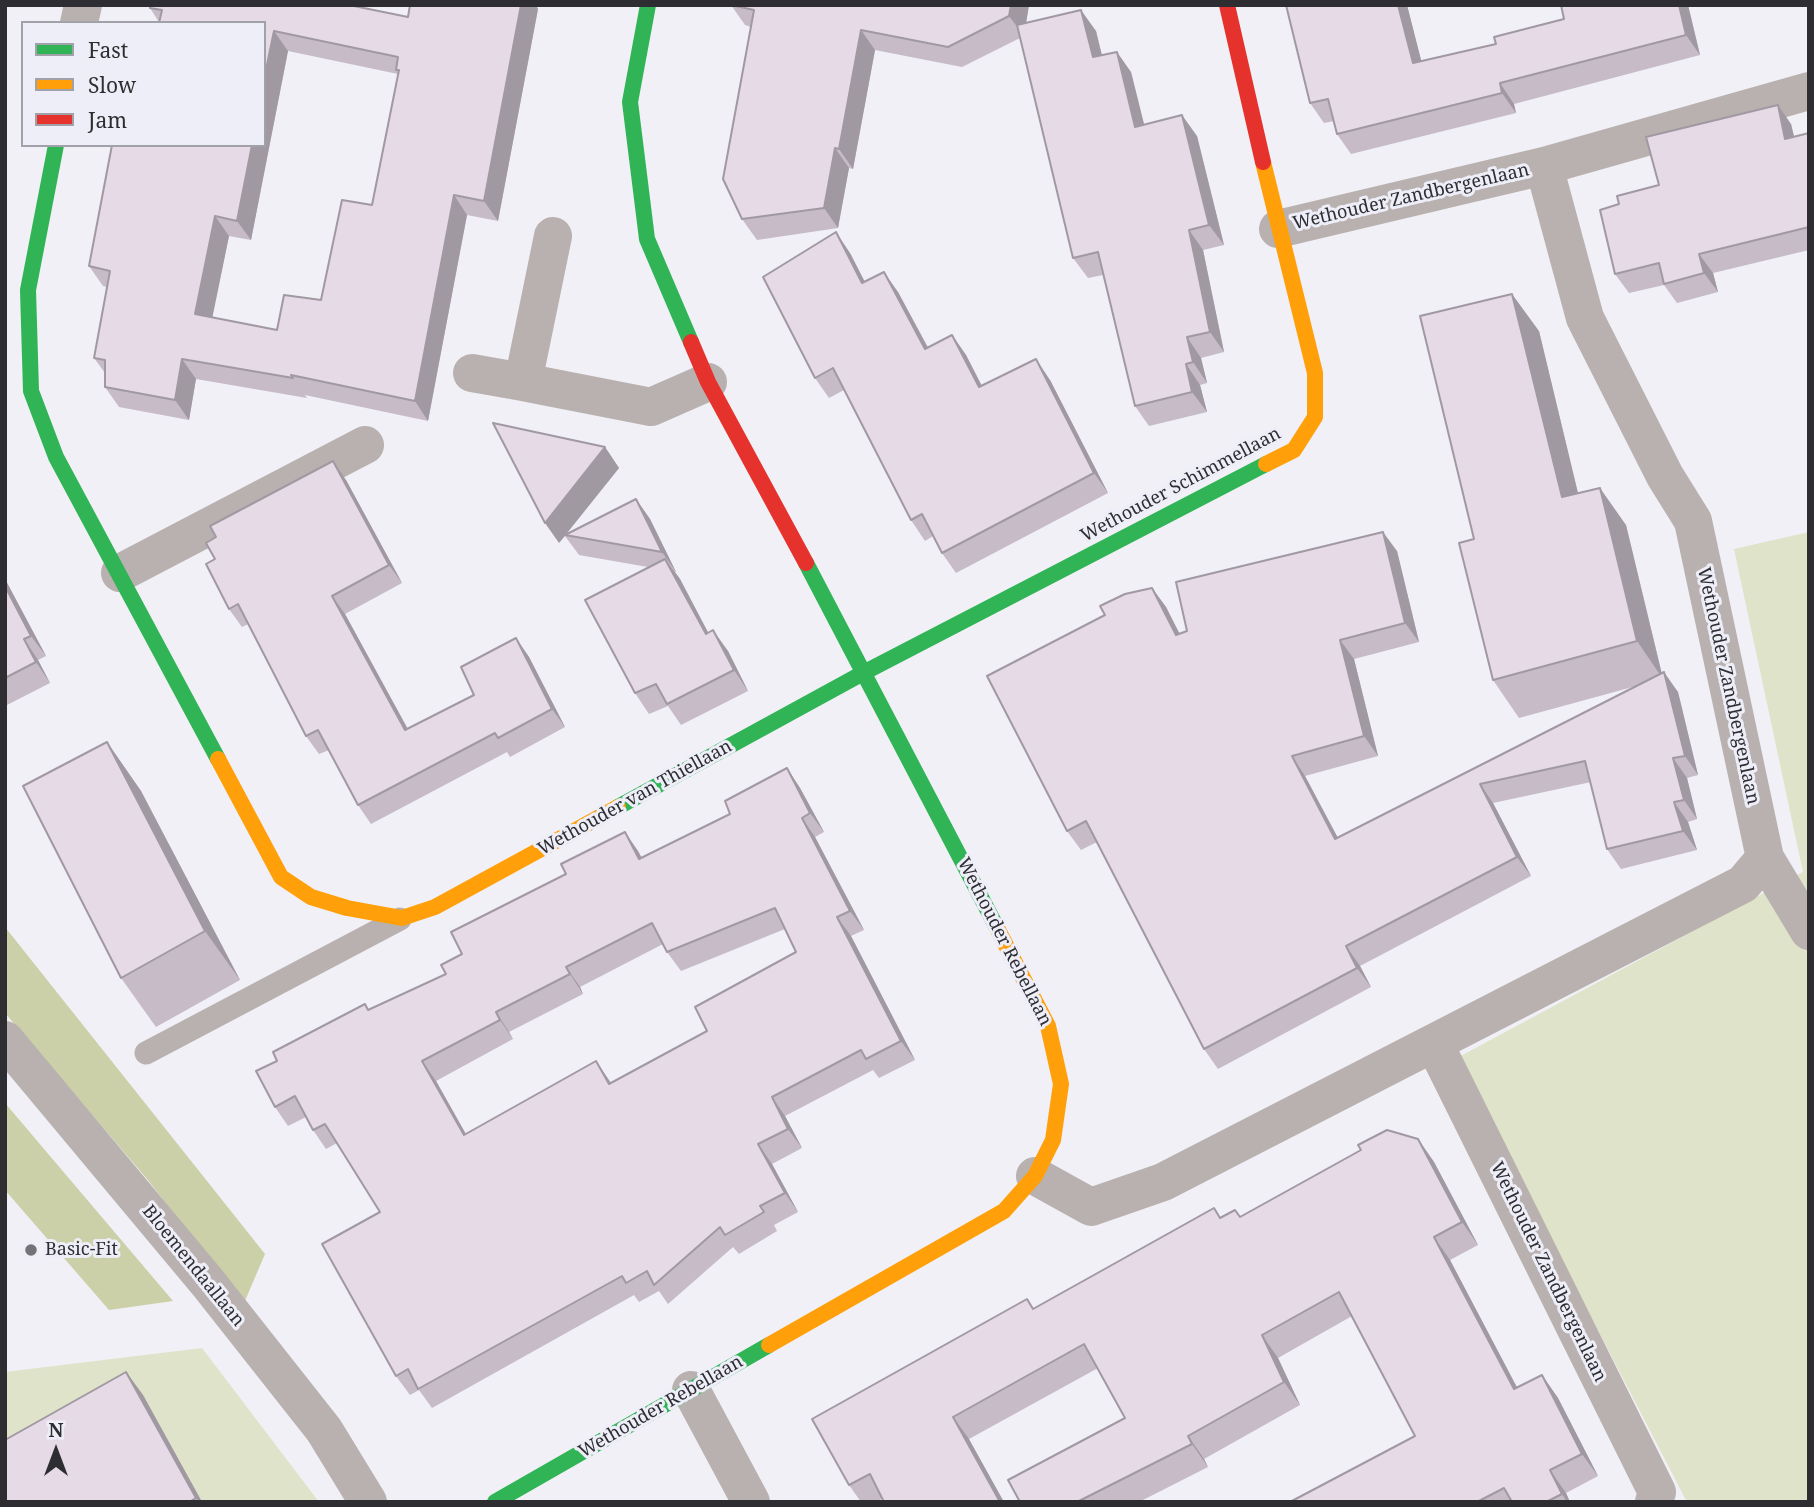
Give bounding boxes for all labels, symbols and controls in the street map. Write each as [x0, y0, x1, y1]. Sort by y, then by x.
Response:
legend [21, 21, 266, 147]
text: Fast [88, 36, 128, 64]
text: Slow [88, 71, 136, 99]
text: Jam [88, 106, 127, 134]
street label: Wethouder Zandbergenlaan [1291, 159, 1531, 235]
street label: Wethouder Schimmellaan [1077, 423, 1285, 547]
street label: Wethouder Zandbergenlaan [1692, 565, 1764, 807]
street label: Wethouder van Thiellaan [534, 736, 736, 860]
street label: Wethouder Rebellaan [952, 854, 1056, 1030]
street label: Wethouder Zandbergenlaan [1485, 1159, 1611, 1385]
street label: Bloemendaallaan [137, 1201, 249, 1331]
place label: Basic-Fit [45, 1239, 118, 1261]
marker: Basic-Fit [23, 1242, 39, 1258]
street label: Wethouder Rebellaan [575, 1351, 747, 1463]
north arrow [21, 1416, 91, 1486]
text: N [49, 1417, 63, 1443]

